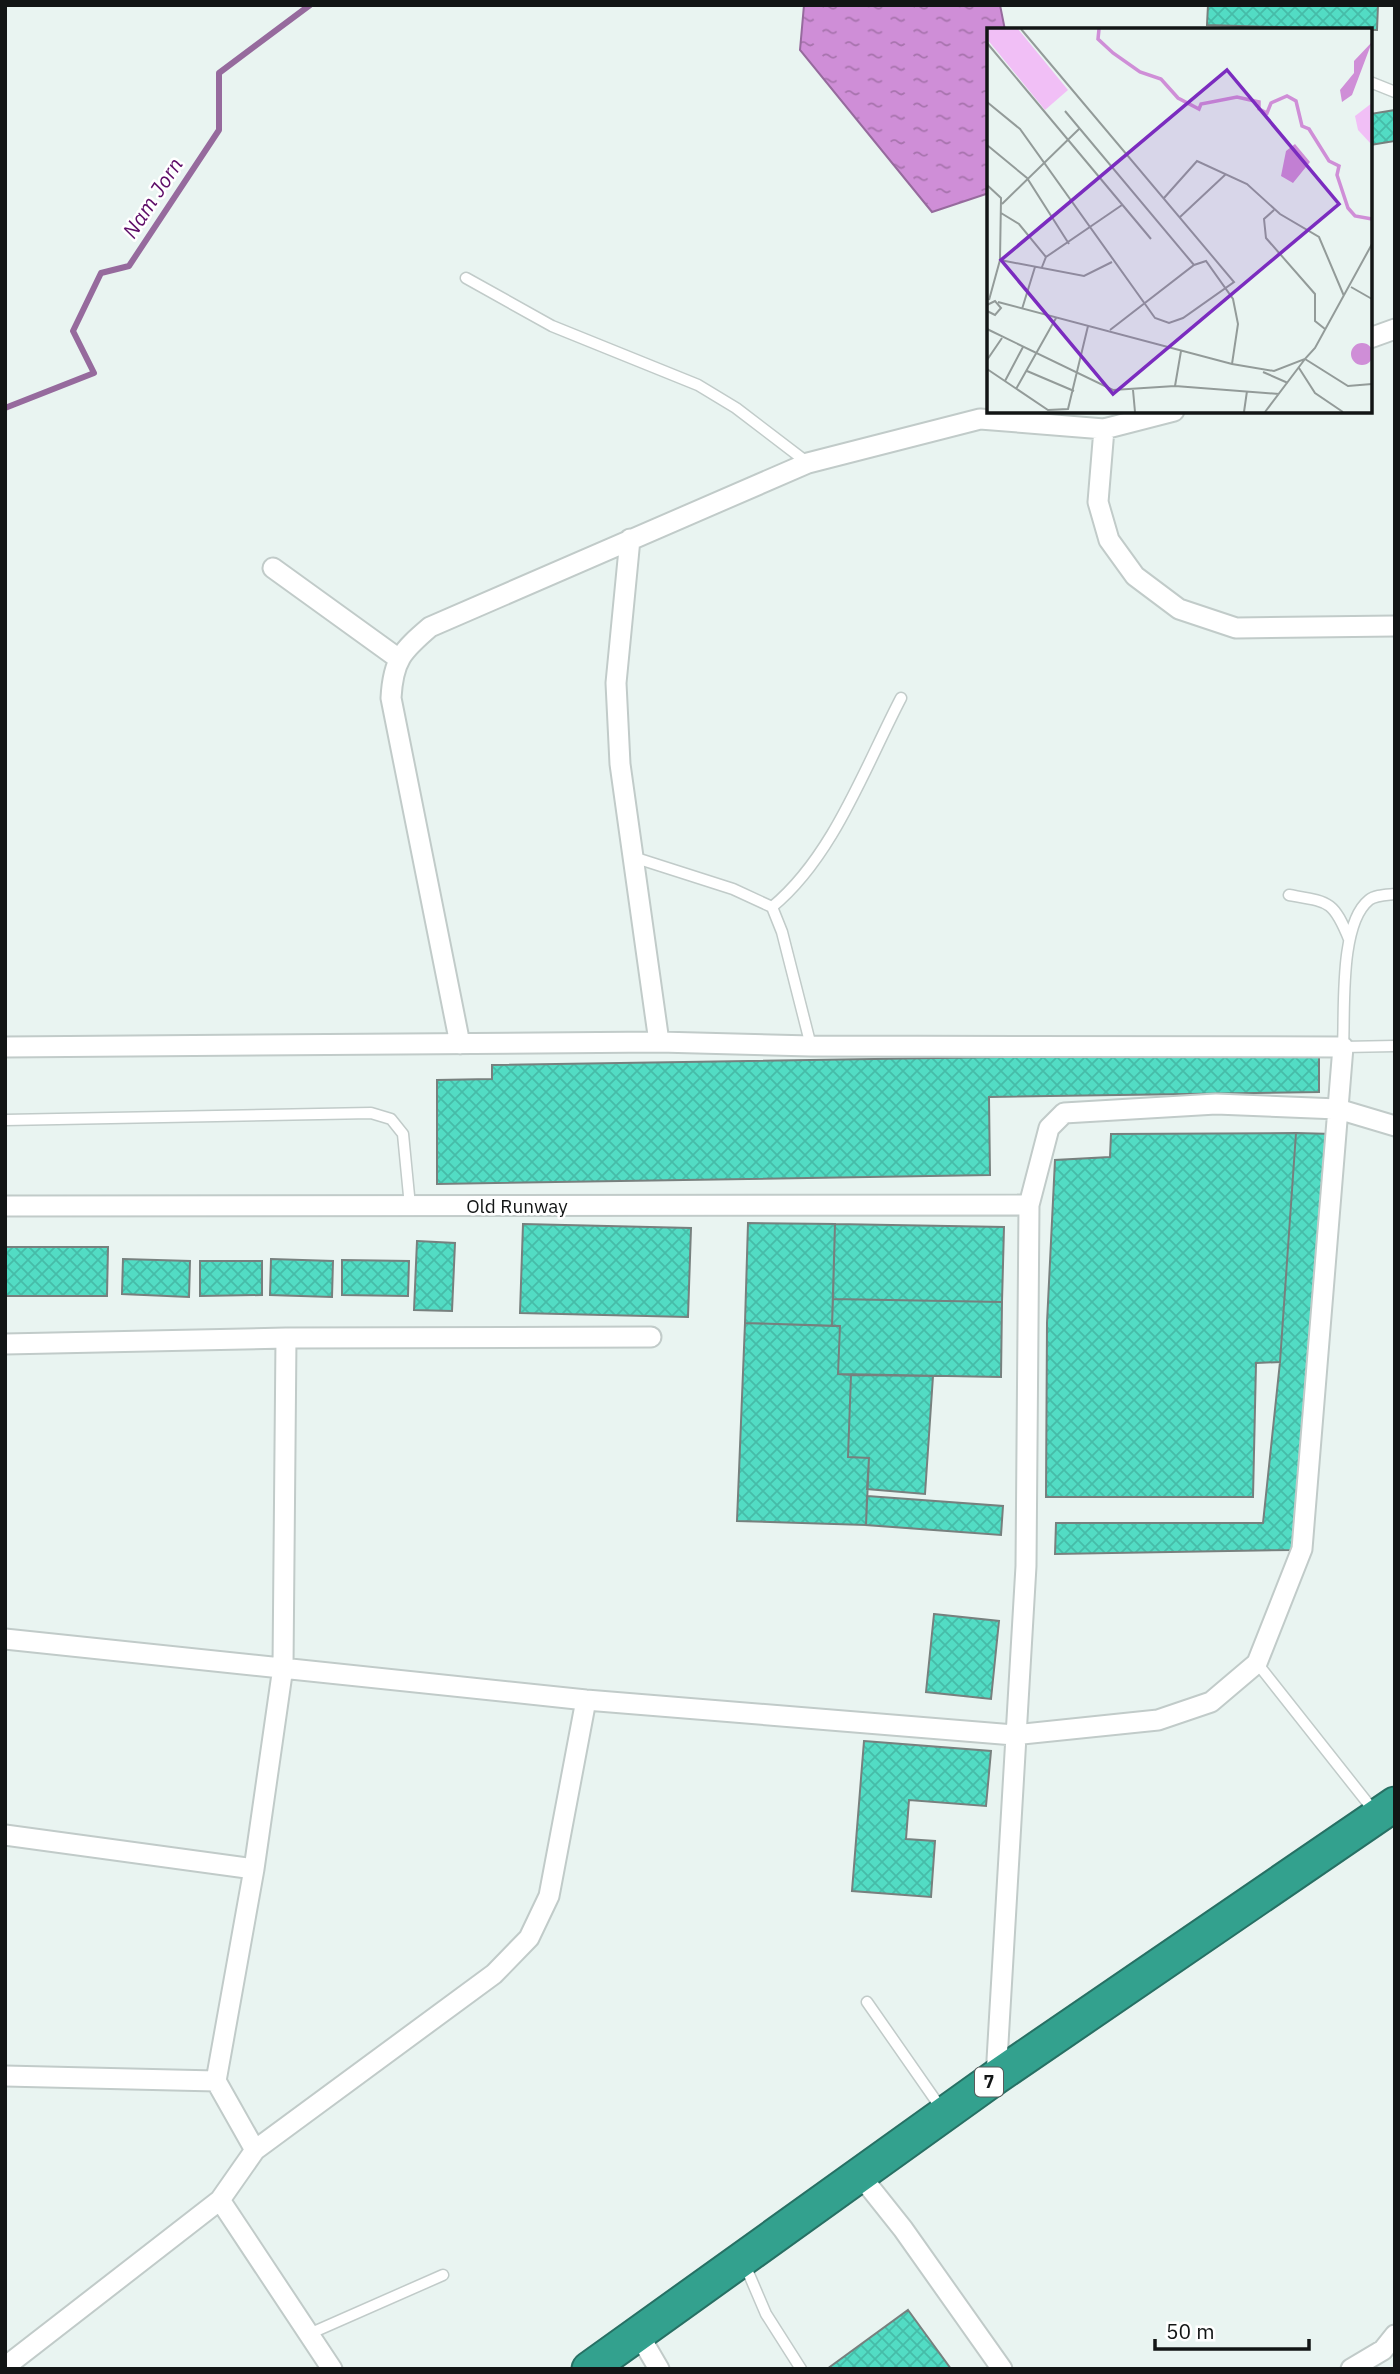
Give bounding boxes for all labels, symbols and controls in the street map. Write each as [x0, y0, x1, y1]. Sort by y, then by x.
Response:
inset map [987, 28, 1372, 413]
water label: Nam Jorn [116, 152, 189, 243]
street label: Old Runway [466, 1194, 568, 1218]
road number: 7 [975, 2068, 1003, 2096]
scale bar [1155, 2308, 1309, 2352]
text: 50 m [1166, 2317, 1215, 2345]

